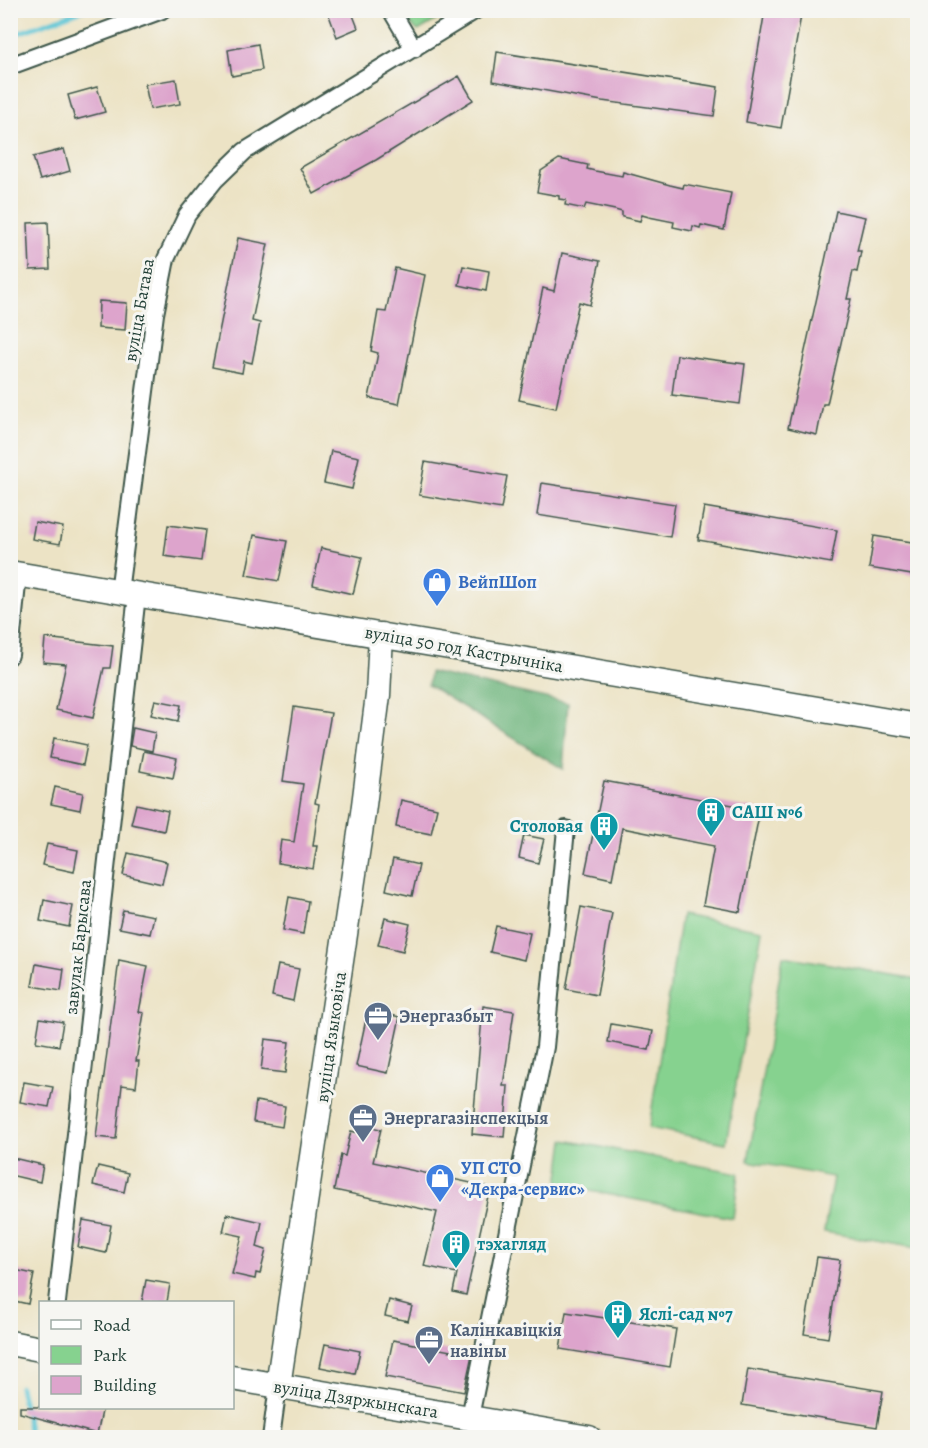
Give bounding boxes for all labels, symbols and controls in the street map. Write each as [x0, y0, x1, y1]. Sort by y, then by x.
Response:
street label: вуліца Батава [118, 256, 160, 364]
shop icon: ВейпШоп [421, 566, 453, 608]
place label: ВейпШоп [458, 570, 537, 594]
street label: вуліца 50 год Кастрычніка [363, 620, 566, 678]
building icon: САШ №6 [695, 796, 727, 838]
place label: САШ №6 [732, 800, 803, 824]
building icon: Столовая [588, 810, 620, 852]
place label: Столовая [510, 814, 583, 838]
street label: завулак Барысава [59, 877, 97, 1016]
street label: вуліца Языковіча [310, 969, 352, 1104]
office icon: Энергазбыт [362, 1000, 394, 1042]
place label: Энергазбыт [399, 1004, 493, 1028]
office icon: Энергагазінспекцыя [347, 1102, 379, 1144]
place label: Энергагазінспекцыя [384, 1106, 548, 1130]
place label: УП СТО «Декра-сервис» [461, 1156, 585, 1201]
shop icon: УП СТО «Декра-сервис» [424, 1162, 456, 1204]
building icon: тэхагляд [440, 1228, 472, 1270]
place label: тэхагляд [477, 1232, 546, 1256]
building icon: Яслі-сад №7 [602, 1298, 634, 1340]
legend [39, 1301, 234, 1409]
place label: Яслі-сад №7 [639, 1302, 733, 1326]
text: Road [93, 1313, 131, 1337]
place label: Калінкавіцкія навіны [450, 1318, 562, 1363]
office icon: Калінкавіцкія навіны [413, 1324, 445, 1366]
text: Park [93, 1343, 127, 1367]
text: Building [93, 1373, 157, 1397]
street label: вуліца Дзяржынскага [272, 1374, 441, 1424]

